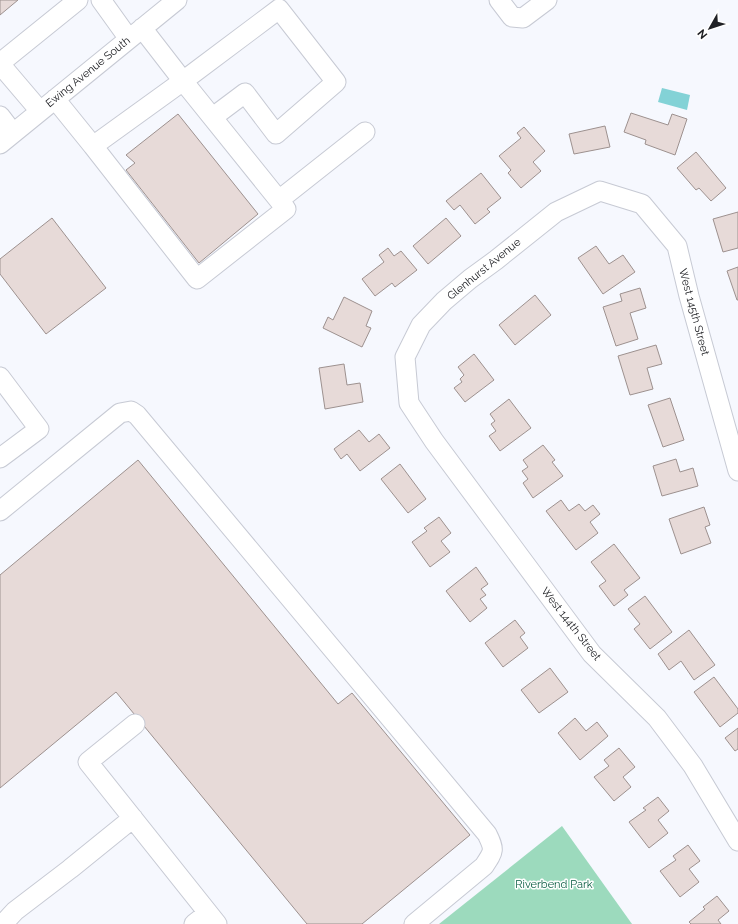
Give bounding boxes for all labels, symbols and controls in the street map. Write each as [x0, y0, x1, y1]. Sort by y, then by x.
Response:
north arrow [690, 8, 730, 48]
text: N [695, 27, 710, 41]
street label: Ewing Avenue South [43, 34, 133, 110]
street label: Glenhurst Avenue [445, 235, 524, 303]
street label: West 145th Street [676, 267, 712, 357]
street label: West 144th Street [538, 585, 604, 663]
park label: Riverbend Park [515, 878, 593, 891]

